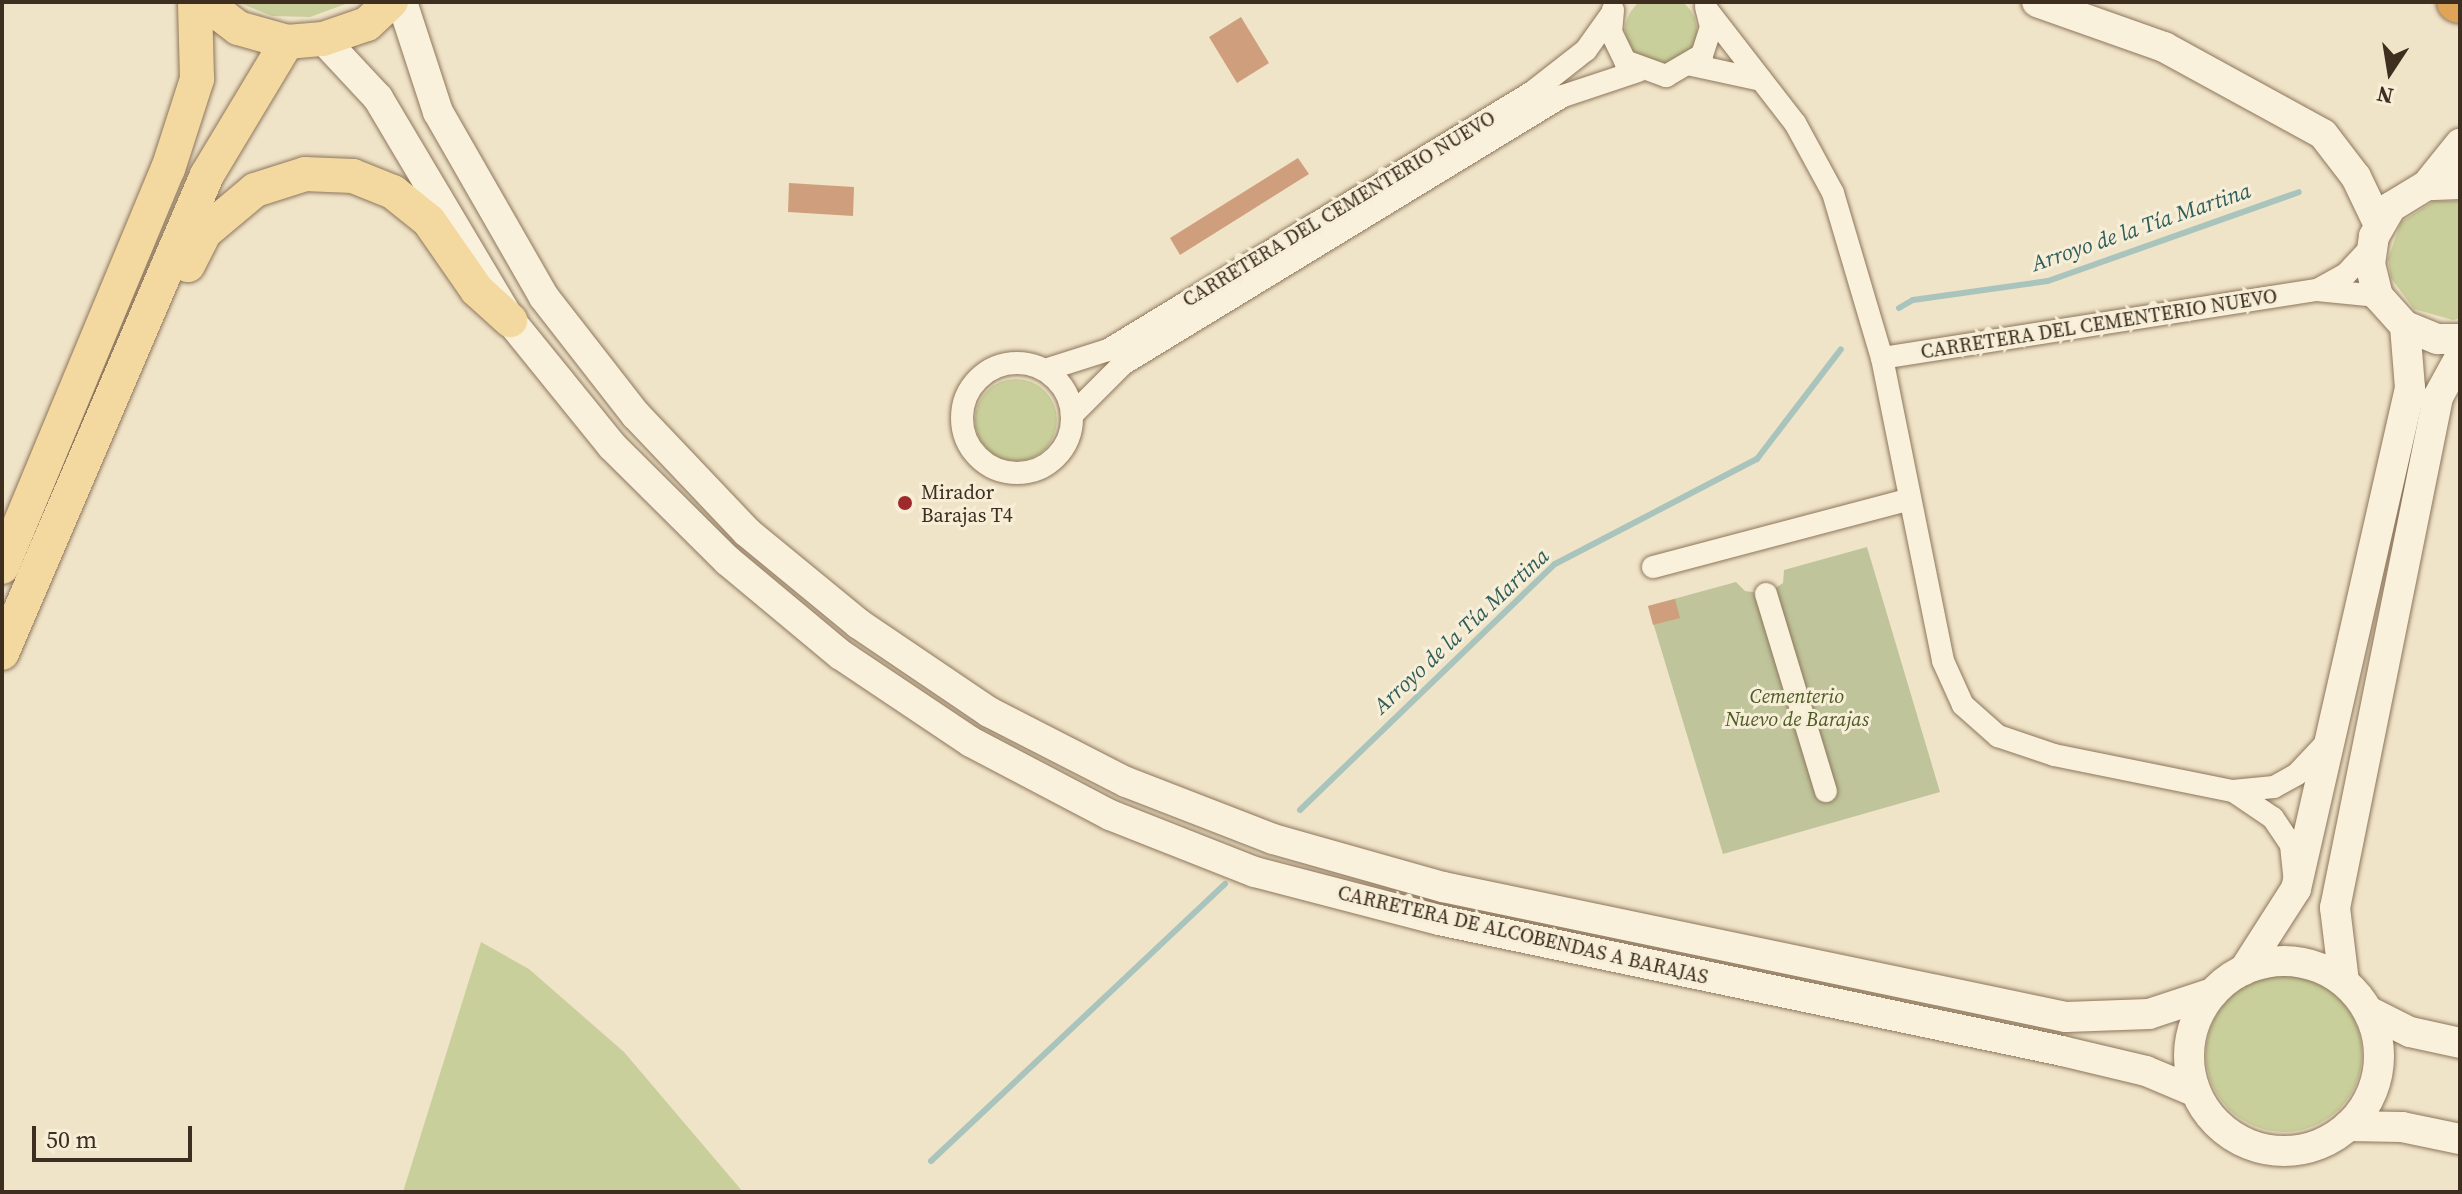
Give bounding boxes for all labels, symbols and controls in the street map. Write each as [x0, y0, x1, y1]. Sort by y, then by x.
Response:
north arrow [2350, 32, 2430, 112]
text: N [2374, 79, 2396, 112]
street label: CARRETERA DEL CEMENTERIO NUEVO [1178, 106, 1500, 312]
water label: Arroyo de la Tía Martina [2028, 177, 2254, 277]
street label: CARRETERA DEL CEMENTERIO NUEVO [1919, 284, 2279, 364]
place label: Mirador Barajas T4 [921, 480, 1013, 527]
marker: Mirador Barajas T4 [896, 494, 914, 512]
water label: Arroyo de la Tía Martina [1368, 543, 1554, 719]
park label: Cementerio Nuevo de Barajas [1725, 685, 1869, 732]
street label: CARRETERA DE ALCOBENDAS A BARAJAS [1335, 881, 1711, 989]
scale bar [36, 1110, 196, 1160]
text: 50 m [46, 1123, 97, 1156]

